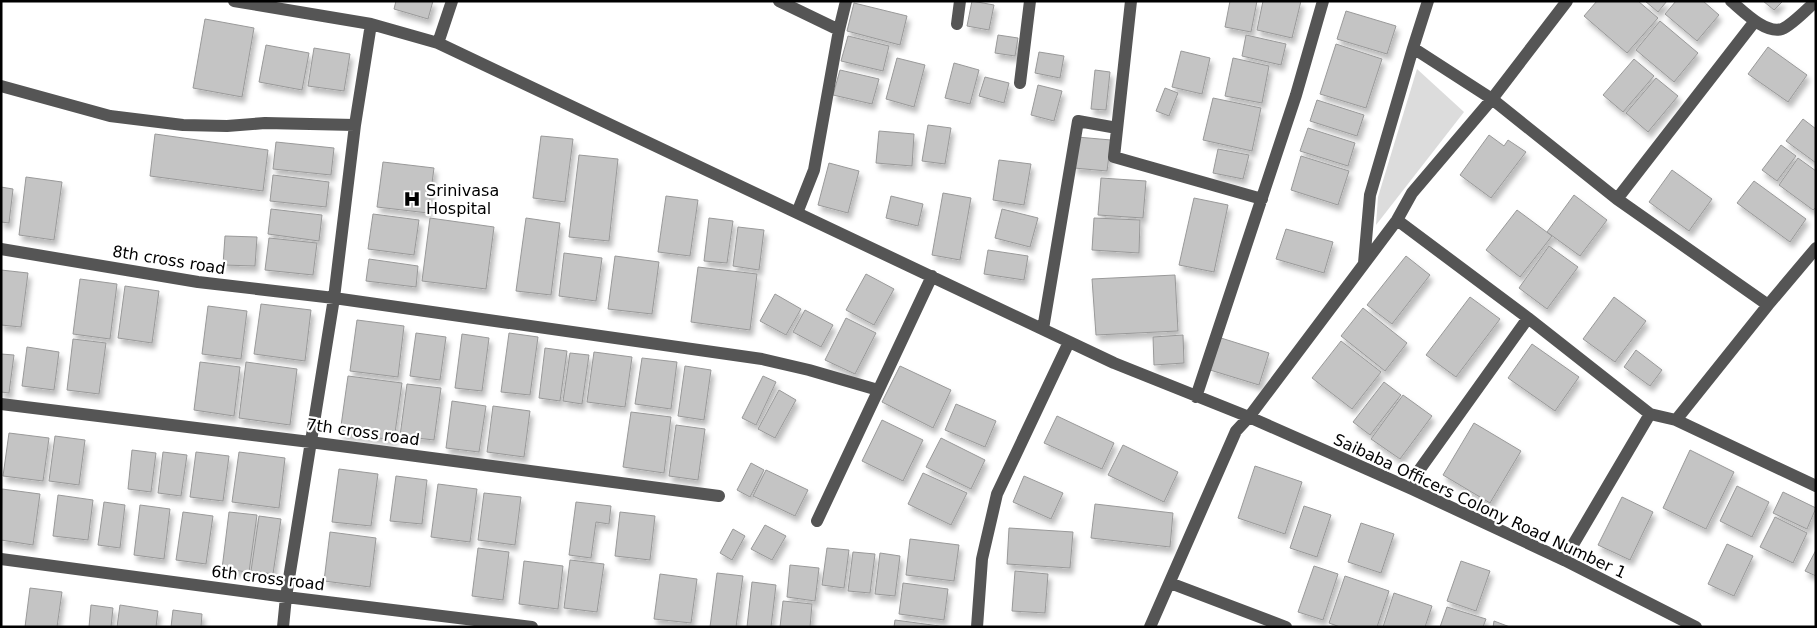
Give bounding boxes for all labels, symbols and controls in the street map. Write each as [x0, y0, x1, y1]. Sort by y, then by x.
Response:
place label: Srinivasa Hospital [426, 181, 499, 218]
hospital icon: Srinivasa Hospital [402, 189, 422, 209]
street label: 8th cross road [111, 242, 227, 278]
street label: 7th cross road [305, 415, 421, 449]
street label: Saibaba Officers Colony Road Number 1 [1331, 430, 1629, 582]
street label: 6th cross road [210, 562, 326, 594]

